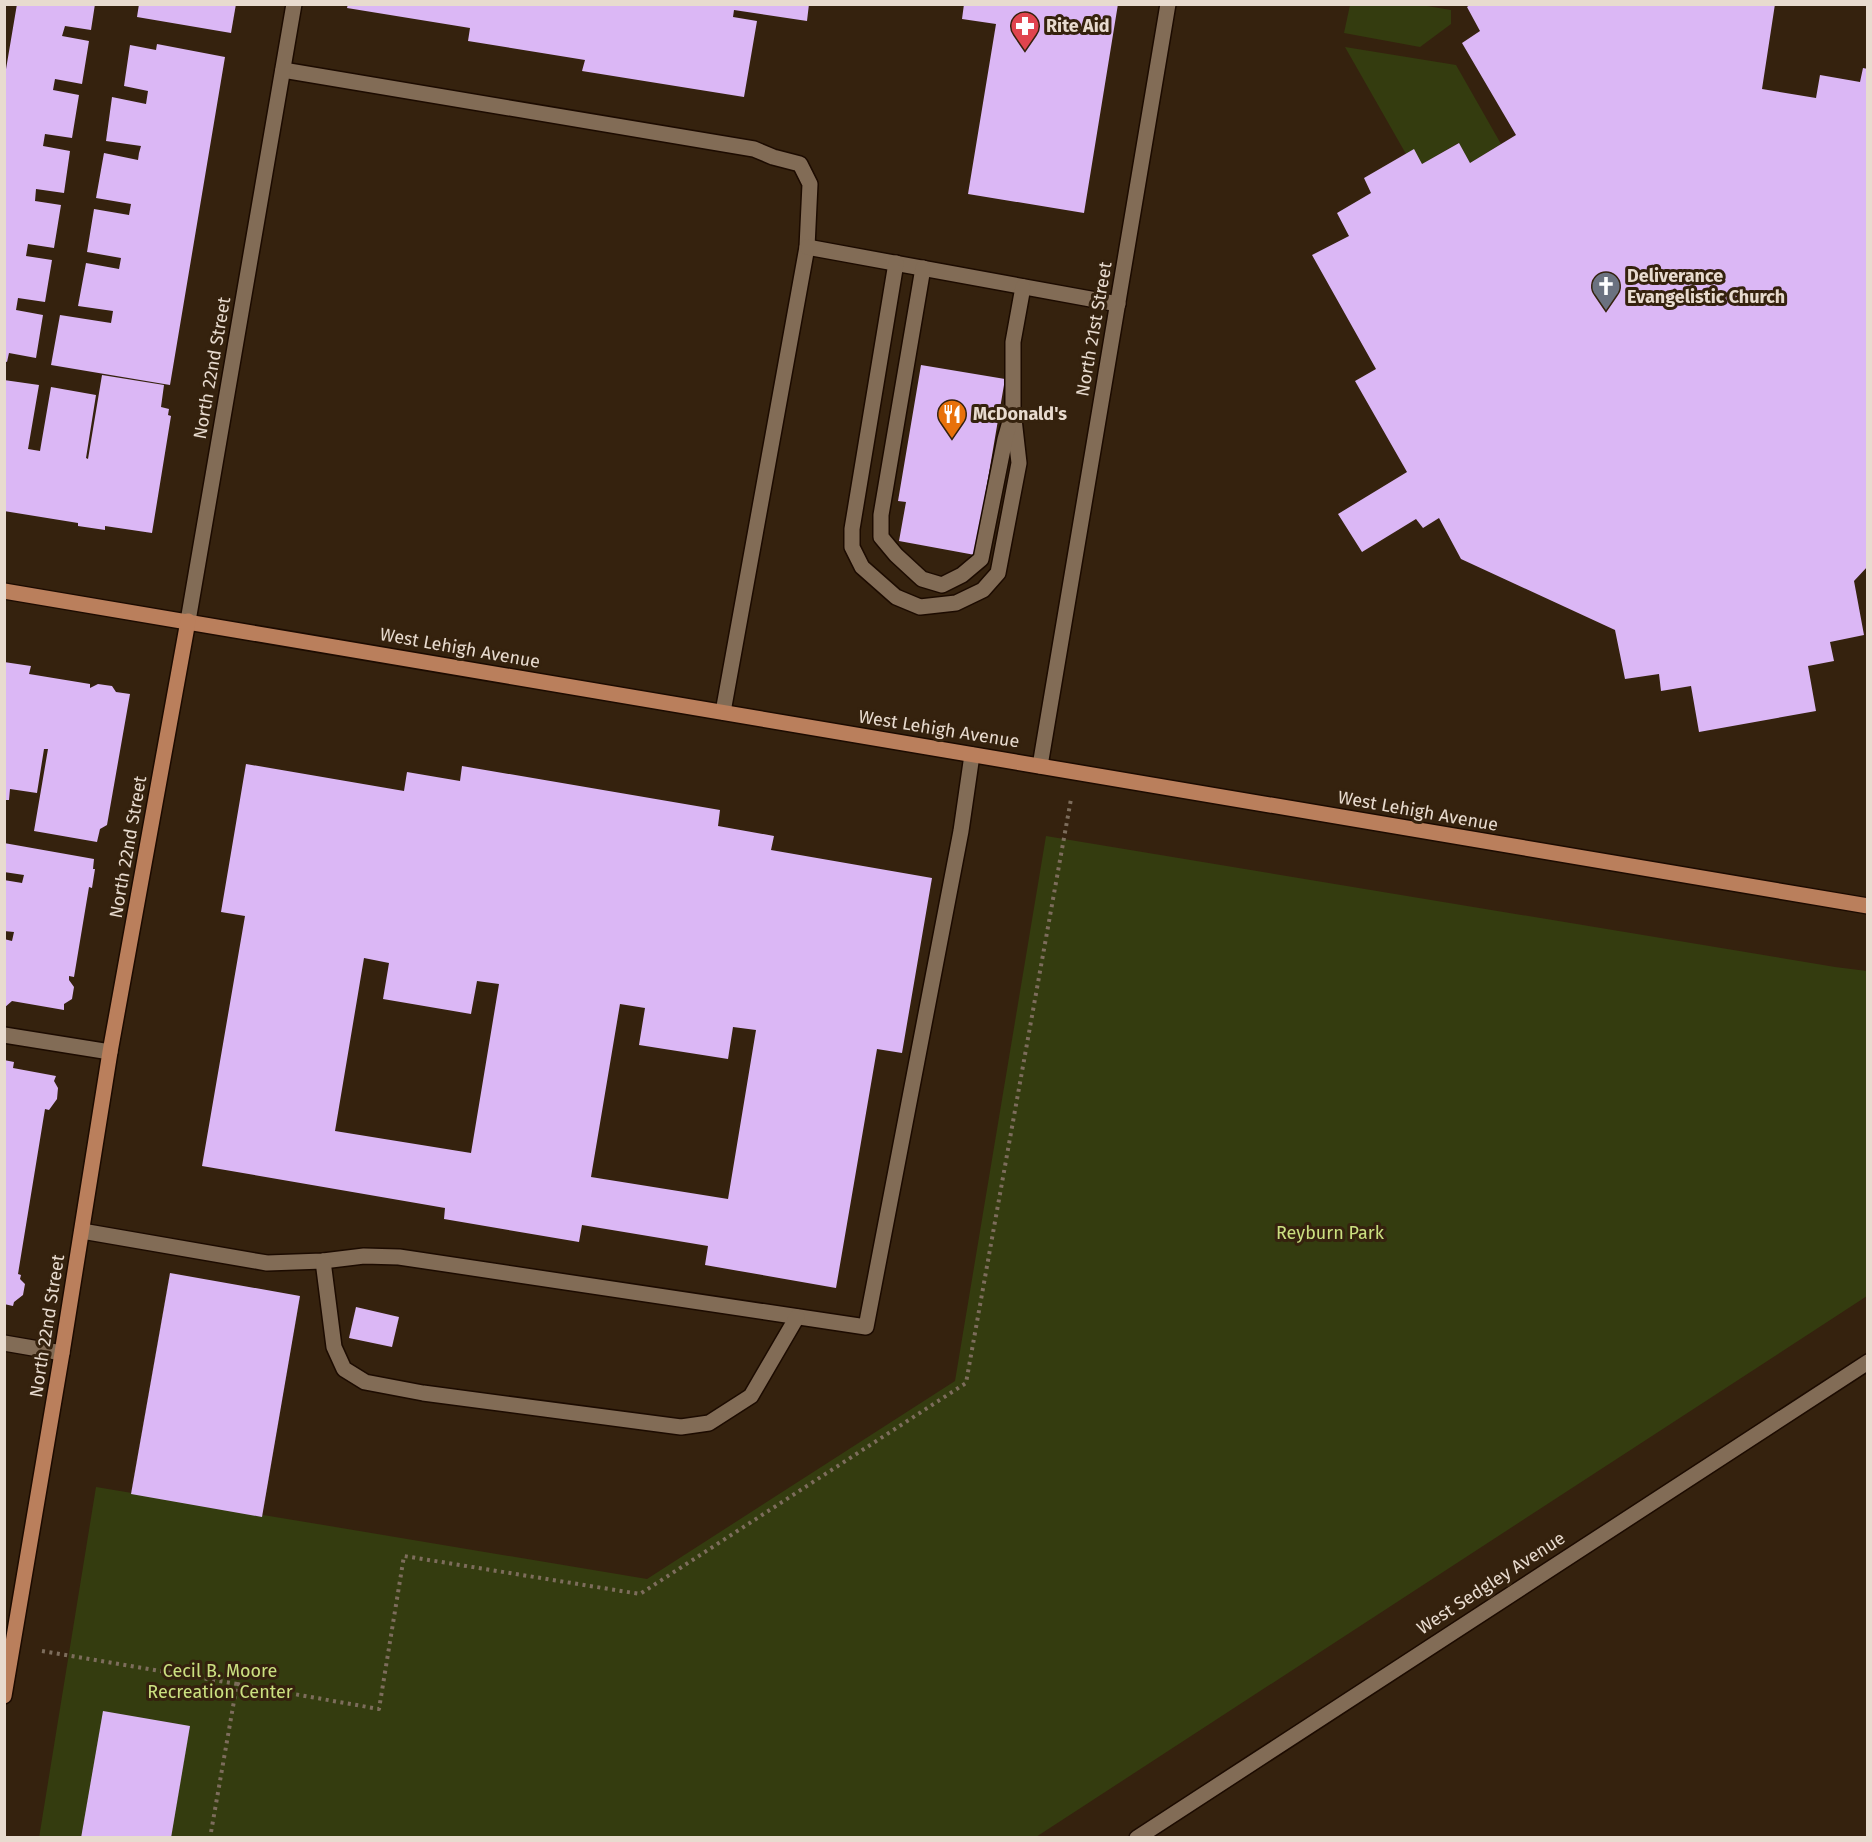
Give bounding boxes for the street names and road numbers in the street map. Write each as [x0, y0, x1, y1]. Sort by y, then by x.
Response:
street label: North 21st Street [1071, 259, 1117, 398]
street label: North 22nd Street [189, 295, 235, 441]
street label: West Lehigh Avenue [378, 623, 542, 673]
street label: West Lehigh Avenue [857, 705, 1021, 753]
street label: North 22nd Street [105, 774, 151, 920]
street label: West Lehigh Avenue [1336, 786, 1500, 836]
street label: North 22nd Street [25, 1253, 69, 1399]
street label: West Sedgley Avenue [1413, 1527, 1569, 1639]

